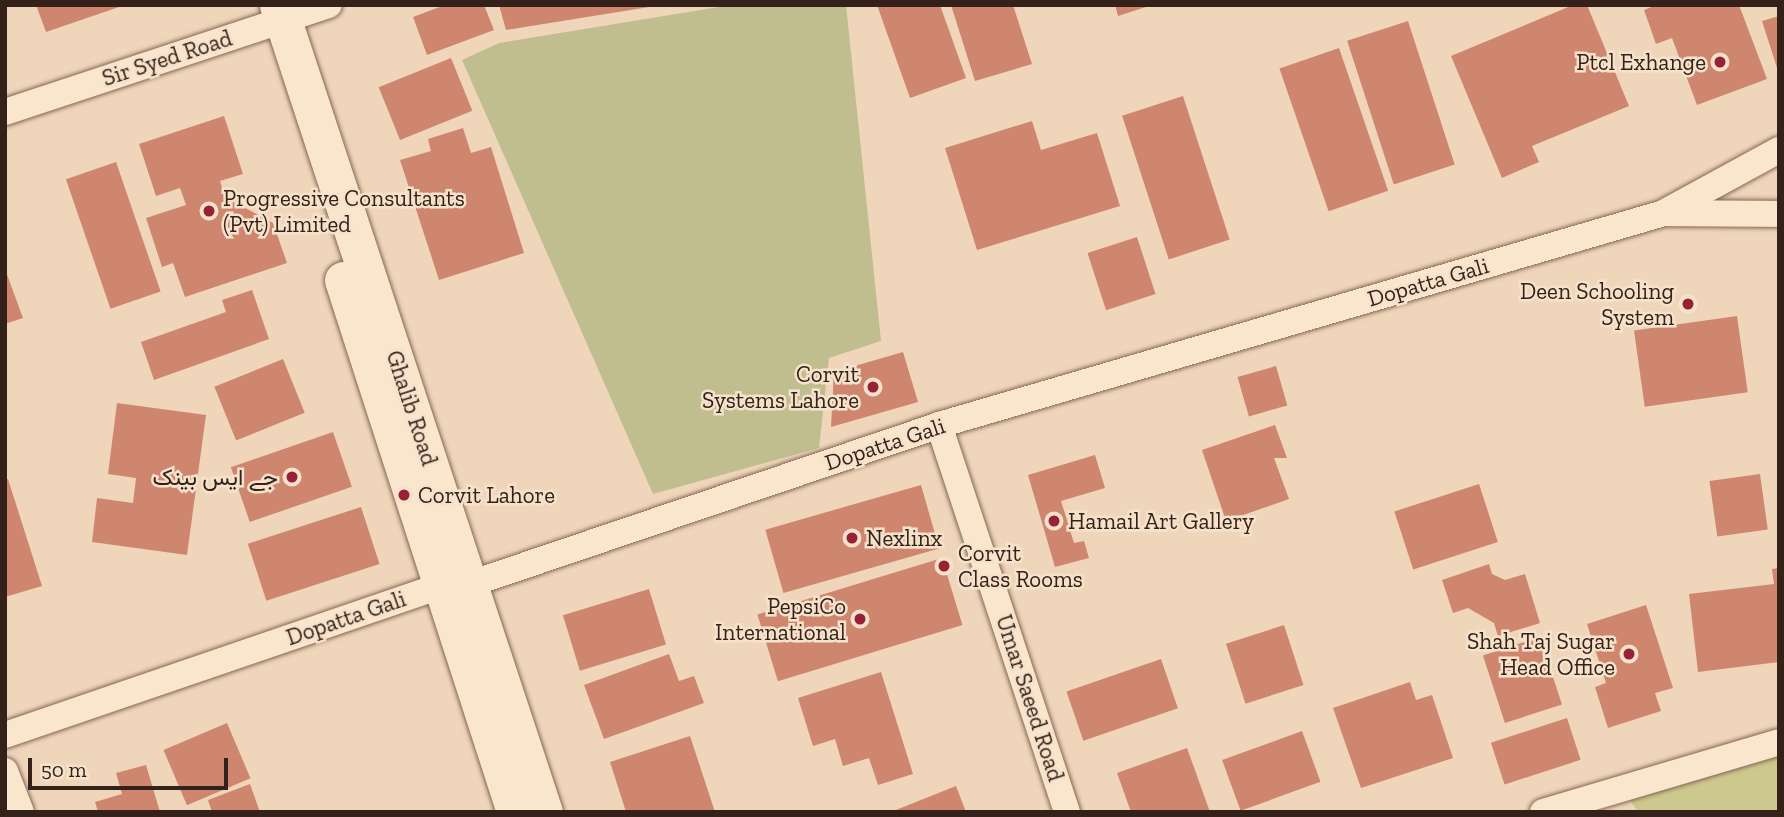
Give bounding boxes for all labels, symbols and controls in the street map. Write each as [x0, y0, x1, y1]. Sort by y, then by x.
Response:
street label: Sir Syed Road [98, 24, 236, 92]
place label: Ptcl Exhange [1576, 48, 1706, 76]
marker: Ptcl Exhange [1712, 54, 1728, 70]
place label: Progressive Consultants (Pvt) Limited [223, 184, 465, 238]
marker: Progressive Consultants (Pvt) Limited [201, 203, 217, 219]
street label: Dopatta Gali [1364, 252, 1492, 312]
place label: Deen Schooling System [1520, 277, 1674, 331]
marker: Deen Schooling System [1680, 296, 1696, 312]
street label: Ghalib Road [380, 347, 444, 469]
place label: Corvit Systems Lahore [702, 360, 859, 414]
marker: Corvit Systems Lahore [865, 379, 881, 395]
street label: Dopatta Gali [821, 412, 949, 476]
place label: جے ایس بینک [153, 463, 278, 491]
marker: جے ایس بینک [284, 469, 300, 485]
place label: Corvit Lahore [418, 481, 555, 509]
marker: Corvit Lahore [396, 487, 412, 503]
place label: Hamail Art Gallery [1068, 507, 1255, 535]
marker: Hamail Art Gallery [1046, 513, 1062, 529]
place label: Nexlinx [866, 524, 942, 552]
marker: Nexlinx [844, 530, 860, 546]
place label: Corvit Class Rooms [958, 539, 1083, 593]
marker: Corvit Class Rooms [936, 558, 952, 574]
street label: Dopatta Gali [283, 585, 409, 651]
place label: PepsiCo International [715, 592, 846, 646]
marker: PepsiCo International [852, 611, 868, 627]
street label: Umar Saeed Road [990, 611, 1070, 785]
place label: Shah Taj Sugar Head Office [1466, 627, 1615, 681]
marker: Shah Taj Sugar Head Office [1621, 646, 1637, 662]
scale bar [32, 744, 231, 788]
text: 50 m [41, 757, 87, 782]

